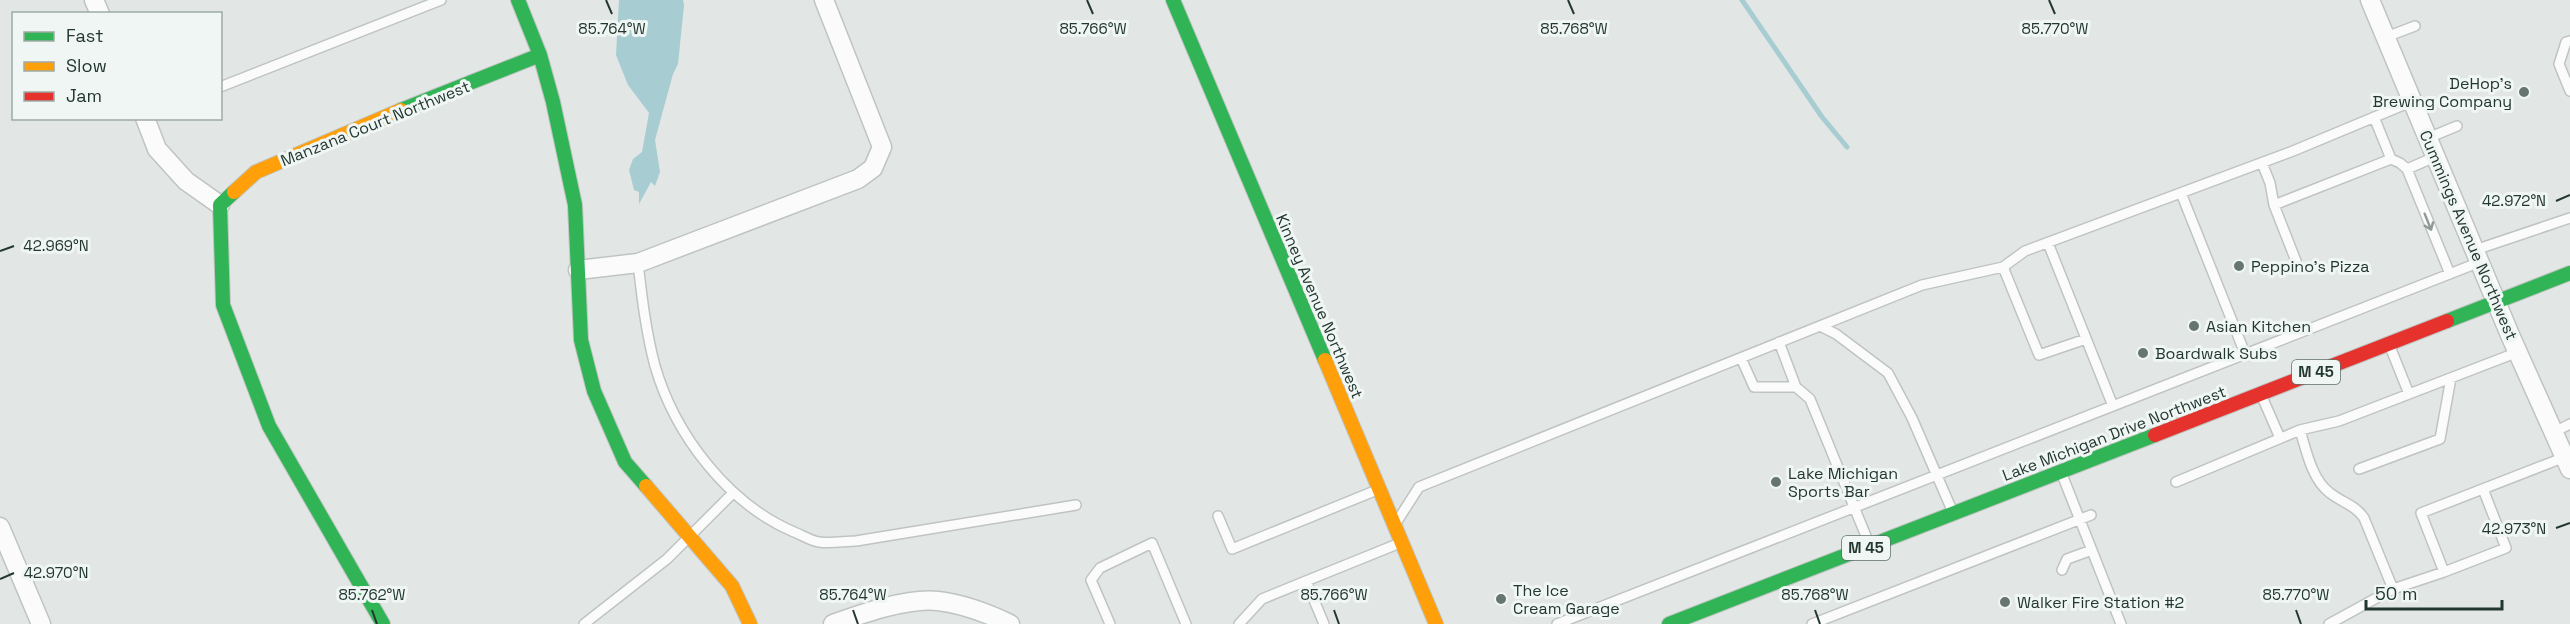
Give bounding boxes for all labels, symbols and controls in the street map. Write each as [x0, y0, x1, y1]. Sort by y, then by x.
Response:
legend [12, 12, 222, 120]
text: 85.764°W [578, 19, 646, 38]
text: 85.766°W [1059, 19, 1127, 38]
text: 85.768°W [1540, 19, 1608, 38]
text: 85.770°W [2022, 19, 2088, 38]
text: Fast [66, 24, 103, 47]
text: Slow [66, 54, 107, 77]
place label: DeHop's Brewing Company [2373, 73, 2512, 112]
street label: Manzana Court Northwest [277, 76, 473, 171]
text: Jam [66, 84, 102, 107]
marker: DeHop's Brewing Company [2517, 85, 2531, 99]
street label: Cummings Avenue Northwest [2415, 127, 2522, 343]
text: 42.972°N [2482, 191, 2546, 210]
street label: Kinney Avenue Northwest [1271, 211, 1368, 402]
one-way arrow [2423, 212, 2434, 230]
text: 42.969°N [23, 236, 89, 255]
place label: Peppino's Pizza [2251, 256, 2369, 277]
marker: Peppino's Pizza [2232, 259, 2246, 273]
place label: Asian Kitchen [2206, 316, 2311, 337]
marker: Asian Kitchen [2187, 319, 2201, 333]
place label: Boardwalk Subs [2155, 343, 2278, 364]
marker: Boardwalk Subs [2136, 346, 2150, 360]
road number: M 45 [2292, 360, 2340, 384]
street label: Lake Michigan Drive Northwest [1999, 381, 2229, 486]
place label: Lake Michigan Sports Bar [1788, 463, 1898, 502]
marker: Lake Michigan Sports Bar [1769, 475, 1783, 489]
text: 42.973°N [2482, 519, 2546, 538]
road number: M 45 [1842, 536, 1890, 560]
text: 42.970°N [24, 563, 88, 582]
scale bar [2366, 573, 2502, 611]
place label: The Ice Cream Garage [1513, 580, 1620, 619]
text: 50 m [2375, 582, 2417, 605]
text: 85.762°W [339, 585, 405, 604]
text: 85.764°W [819, 585, 887, 604]
text: 85.766°W [1300, 585, 1368, 604]
text: 85.768°W [1781, 585, 1849, 604]
text: 85.770°W [2263, 585, 2329, 604]
marker: The Ice Cream Garage [1494, 592, 1508, 606]
place label: Walker Fire Station #2 [2017, 592, 2184, 613]
marker: Walker Fire Station #2 [1998, 595, 2012, 609]

